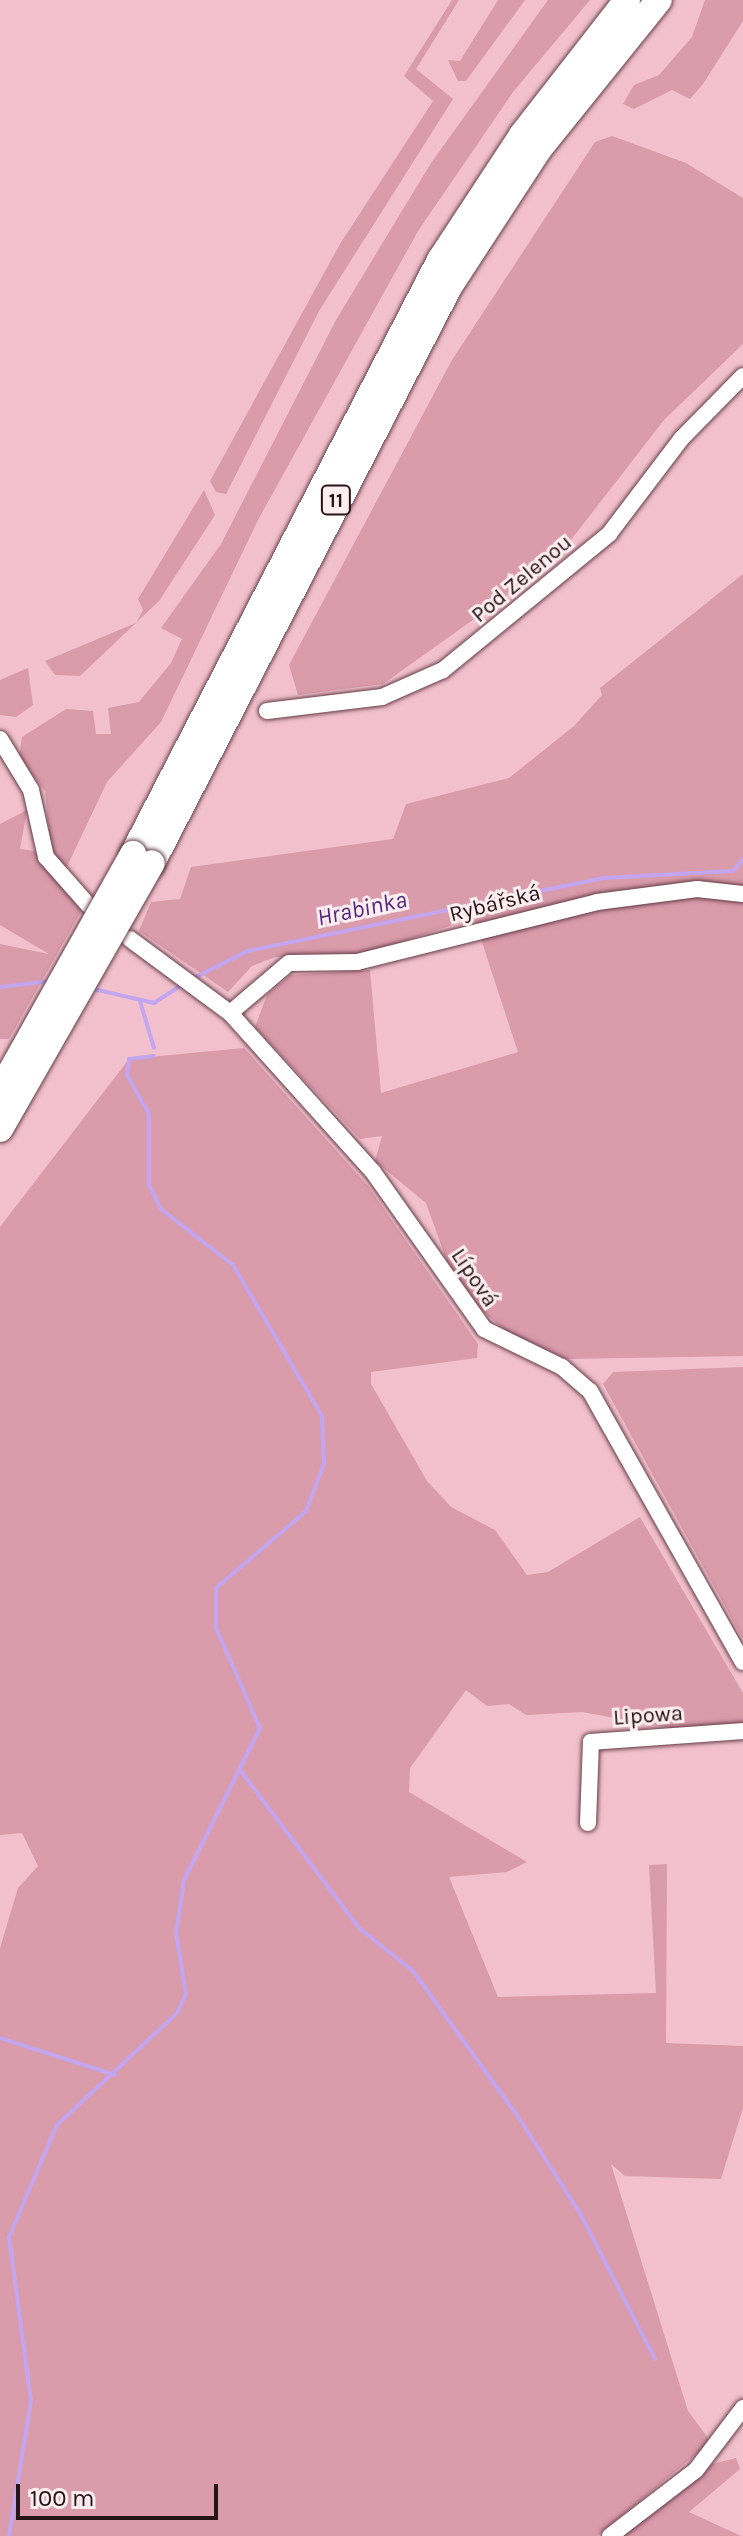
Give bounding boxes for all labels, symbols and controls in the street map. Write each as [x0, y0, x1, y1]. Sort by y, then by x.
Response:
road number: 11 [320, 484, 352, 516]
street label: Pod Zelenou [466, 529, 578, 629]
street label: Rybářská [447, 880, 543, 928]
water label: Hrabinka [314, 885, 410, 933]
street label: Lípová [445, 1244, 503, 1312]
street label: Lipowa [612, 1700, 684, 1732]
scale bar [20, 2468, 222, 2518]
text: 100 m [30, 2484, 95, 2512]

